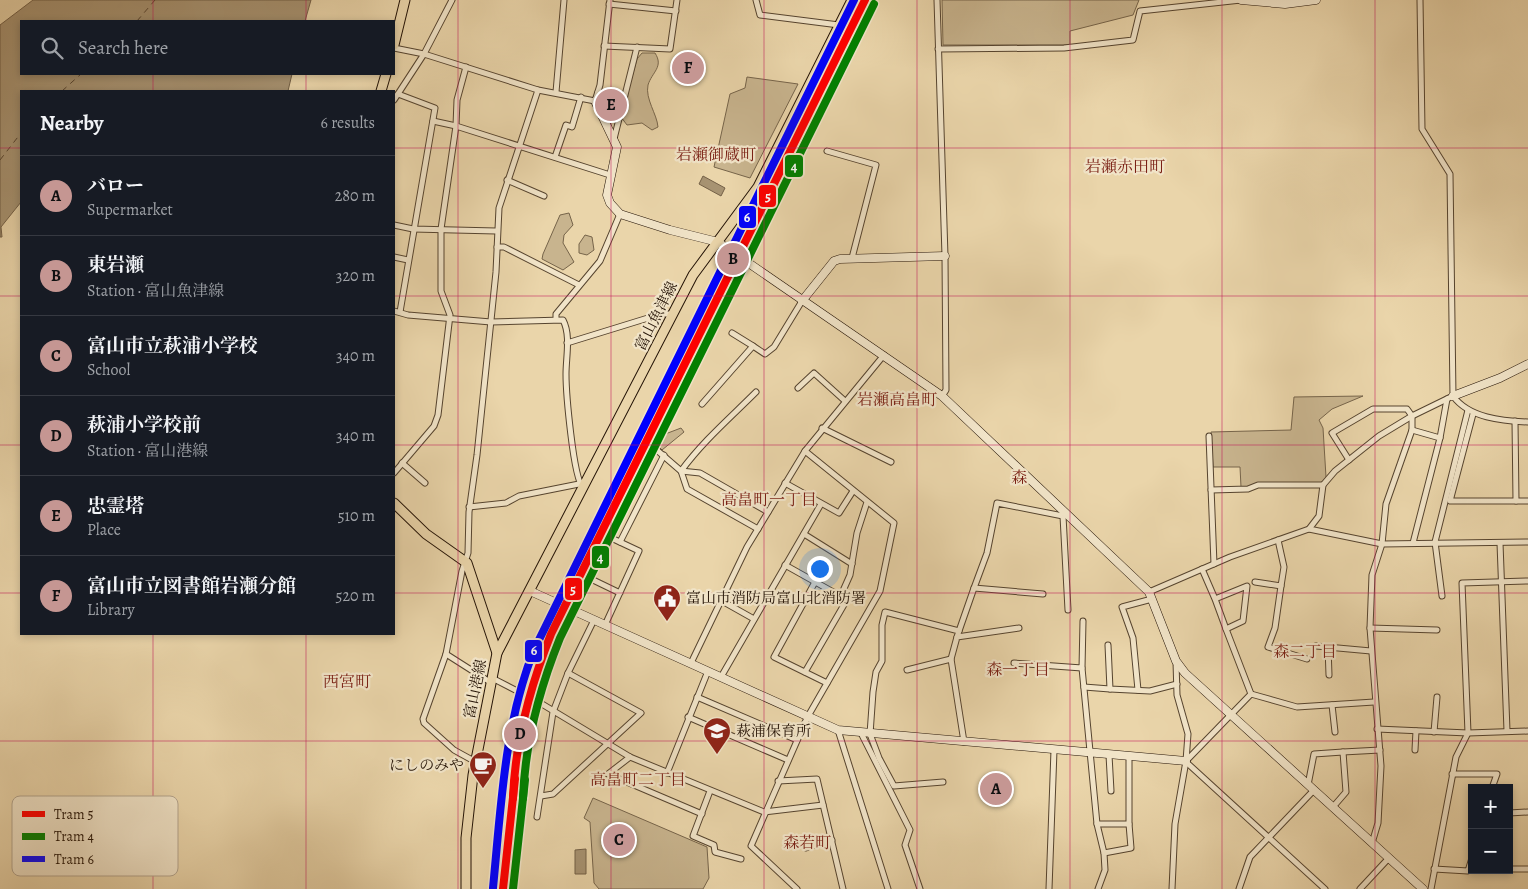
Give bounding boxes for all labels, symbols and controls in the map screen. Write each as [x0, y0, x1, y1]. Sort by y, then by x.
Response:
search box [20, 20, 395, 75]
icon: search [38, 34, 66, 62]
text: Search here [78, 35, 168, 61]
pin: F [672, 49, 704, 87]
pin: E [595, 86, 627, 124]
text: Nearby [40, 109, 103, 137]
text: 6 results [321, 112, 375, 134]
district label: 岩瀬御蔵町 [676, 144, 756, 166]
line badge: 4 [784, 154, 804, 178]
district label: 岩瀬赤田町 [1085, 156, 1165, 178]
text: 4 [791, 157, 798, 176]
text: バロー [87, 173, 144, 199]
line badge: 5 [758, 184, 777, 208]
text: A [51, 185, 61, 207]
text: 280 m [335, 185, 375, 207]
text: 5 [765, 187, 771, 206]
text: Supermarket [87, 199, 173, 221]
line badge: 6 [738, 205, 757, 229]
text: 6 [744, 208, 751, 227]
pin: B [717, 240, 749, 278]
text: 東岩瀬 [87, 252, 144, 278]
text: B [51, 265, 61, 287]
text: 320 m [336, 265, 375, 287]
street label: 富山魚津線 [630, 278, 682, 354]
text: Station · 富山魚津線 [87, 280, 224, 302]
text: 富山市立萩浦小学校 [87, 333, 258, 359]
text: C [51, 345, 61, 367]
text: 340 m [336, 345, 375, 367]
text: School [87, 359, 130, 381]
district label: 岩瀬高畠町 [857, 389, 937, 411]
text: 萩浦小学校前 [87, 412, 201, 438]
text: D [50, 425, 62, 447]
text: 340 m [336, 425, 375, 447]
text: Station · 富山港線 [87, 440, 208, 462]
district label: 森 [1011, 467, 1027, 489]
district label: 高畠町一丁目 [721, 489, 817, 511]
text: 忠霊塔 [87, 493, 144, 519]
text: E [51, 505, 61, 527]
text: 510 m [338, 505, 375, 527]
text: Place [87, 519, 121, 541]
line badge: 4 [591, 545, 610, 569]
text: 4 [597, 548, 604, 567]
your location [807, 556, 833, 582]
text: 富山市立図書館岩瀬分館 [87, 573, 296, 599]
line badge: 5 [564, 577, 583, 601]
text: 5 [570, 580, 576, 599]
public building icon: 富山市消防局富山北消防署 [652, 583, 682, 622]
text: F [52, 585, 60, 607]
text: 520 m [336, 585, 375, 607]
place label: 富山市消防局富山北消防署 [686, 588, 866, 608]
text: Library [87, 599, 135, 621]
line badge: 6 [524, 639, 543, 663]
text: 6 [531, 641, 538, 660]
district label: 森二丁目 [1273, 641, 1337, 663]
street label: 富山港線 [459, 658, 491, 720]
district label: 森一丁目 [986, 659, 1050, 681]
district label: 西宮町 [323, 671, 371, 693]
pin: D [504, 715, 536, 753]
school or university icon: 萩浦保育所 [702, 716, 732, 755]
place label: 萩浦保育所 [736, 721, 811, 741]
cafe icon: にしのみや [468, 750, 498, 789]
place label: にしのみや [389, 755, 464, 775]
district label: 高畠町二丁目 [590, 769, 686, 791]
pin: A [980, 770, 1012, 808]
map controls [1468, 784, 1513, 874]
button: + [1468, 784, 1513, 829]
legend [12, 796, 178, 876]
text: Tram 5 [54, 805, 93, 824]
pin: C [603, 821, 635, 859]
text: Tram 4 [54, 827, 94, 846]
button: − [1468, 829, 1513, 874]
district label: 森若町 [783, 832, 831, 854]
text: Tram 6 [54, 850, 94, 869]

